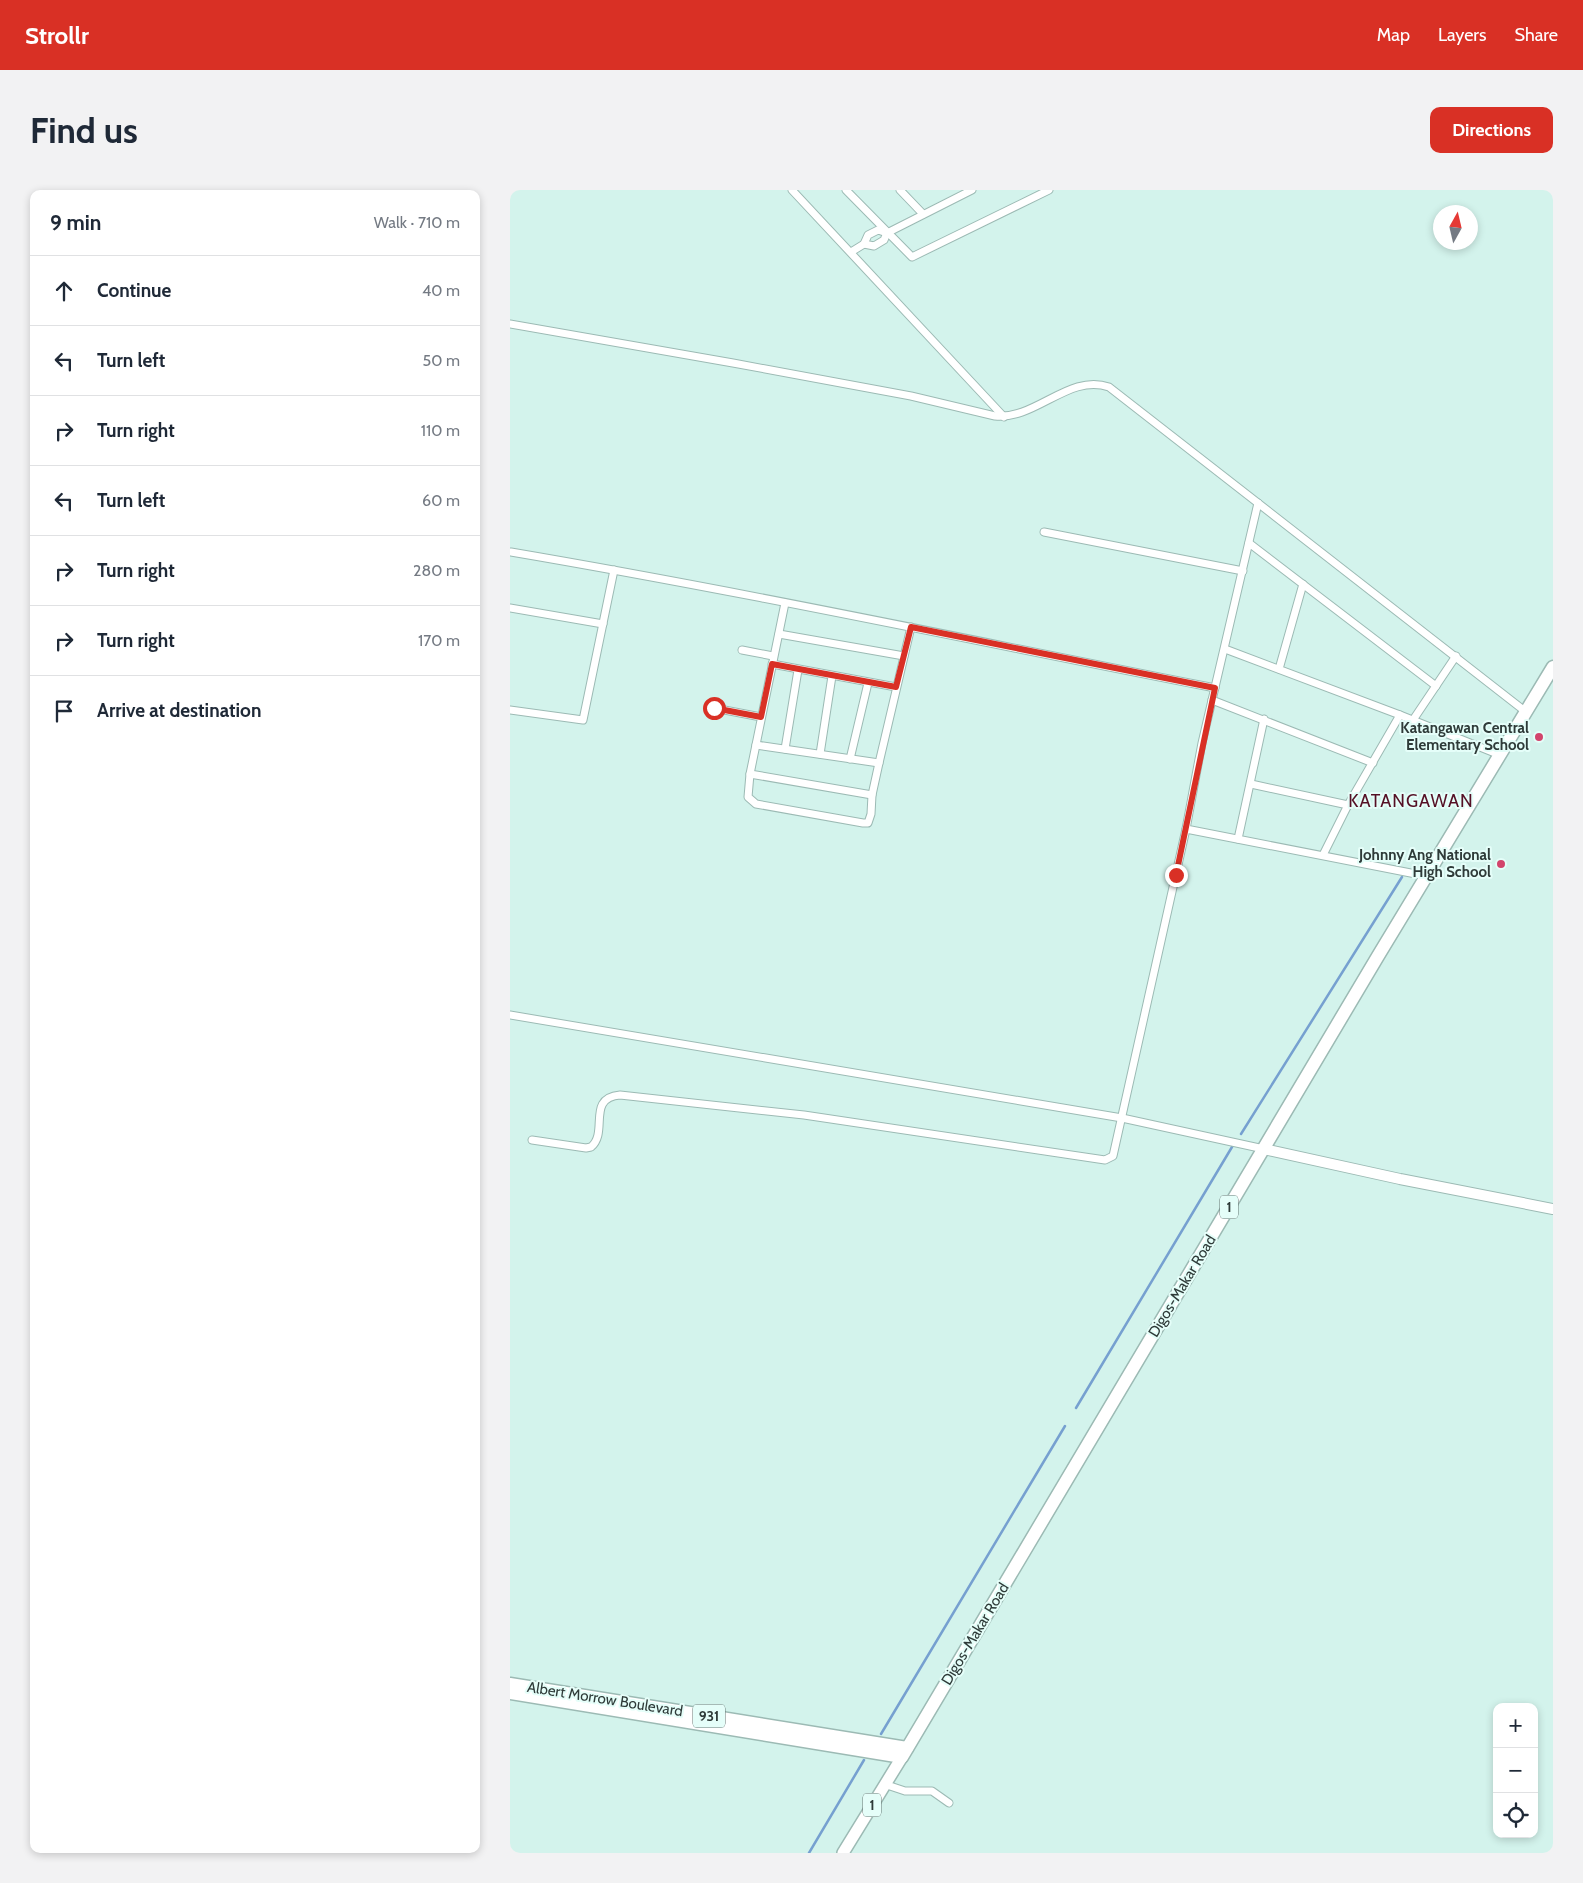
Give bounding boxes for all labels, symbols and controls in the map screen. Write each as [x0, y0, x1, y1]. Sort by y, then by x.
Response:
text: Strollr [25, 21, 89, 50]
text: Map [1377, 24, 1410, 46]
text: Layers [1438, 24, 1487, 46]
text: Share [1515, 24, 1558, 46]
button: Directions [1430, 107, 1553, 153]
text: Find us [30, 109, 138, 152]
north arrow [1433, 205, 1478, 250]
text: 9 min [50, 210, 101, 235]
text: Walk · 710 m [374, 213, 460, 232]
icon: ahead [50, 277, 78, 305]
text: Continue [97, 279, 171, 302]
text: 40 m [422, 281, 460, 300]
icon: left [50, 347, 78, 375]
text: Turn left [97, 349, 165, 372]
text: 50 m [423, 351, 460, 370]
icon: right [50, 417, 78, 445]
text: Turn right [97, 419, 175, 442]
text: 110 m [421, 421, 460, 440]
icon: left [50, 487, 78, 515]
text: Turn left [97, 489, 165, 512]
text: 60 m [422, 491, 460, 510]
icon: right [50, 557, 78, 585]
text: Turn right [97, 559, 175, 582]
text: 280 m [413, 561, 460, 580]
icon: right [50, 627, 78, 655]
text: Turn right [97, 629, 175, 652]
text: 170 m [418, 631, 460, 650]
icon: arrive [50, 697, 78, 725]
route start [703, 697, 726, 720]
text: Arrive at destination [97, 699, 261, 722]
place label: Katangawan Central Elementary School [1400, 719, 1529, 754]
marker: Katangawan Central Elementary School [1533, 731, 1545, 743]
district label: KATANGAWAN [1348, 790, 1474, 812]
place label: Johnny Ang National High School [1358, 846, 1491, 881]
marker: Johnny Ang National High School [1495, 858, 1507, 870]
route end [1165, 864, 1188, 887]
road number: 1 [1220, 1196, 1238, 1218]
street label: Digos-Makar Road [1144, 1232, 1220, 1340]
street label: Digos-Makar Road [937, 1580, 1013, 1688]
street label: Albert Morrow Boulevard [526, 1678, 684, 1720]
map controls [1493, 1703, 1538, 1838]
button: + [1493, 1703, 1538, 1748]
road number: 931 [693, 1704, 725, 1728]
button: − [1493, 1748, 1538, 1793]
button: locate [1493, 1793, 1538, 1838]
road number: 1 [863, 1794, 881, 1816]

